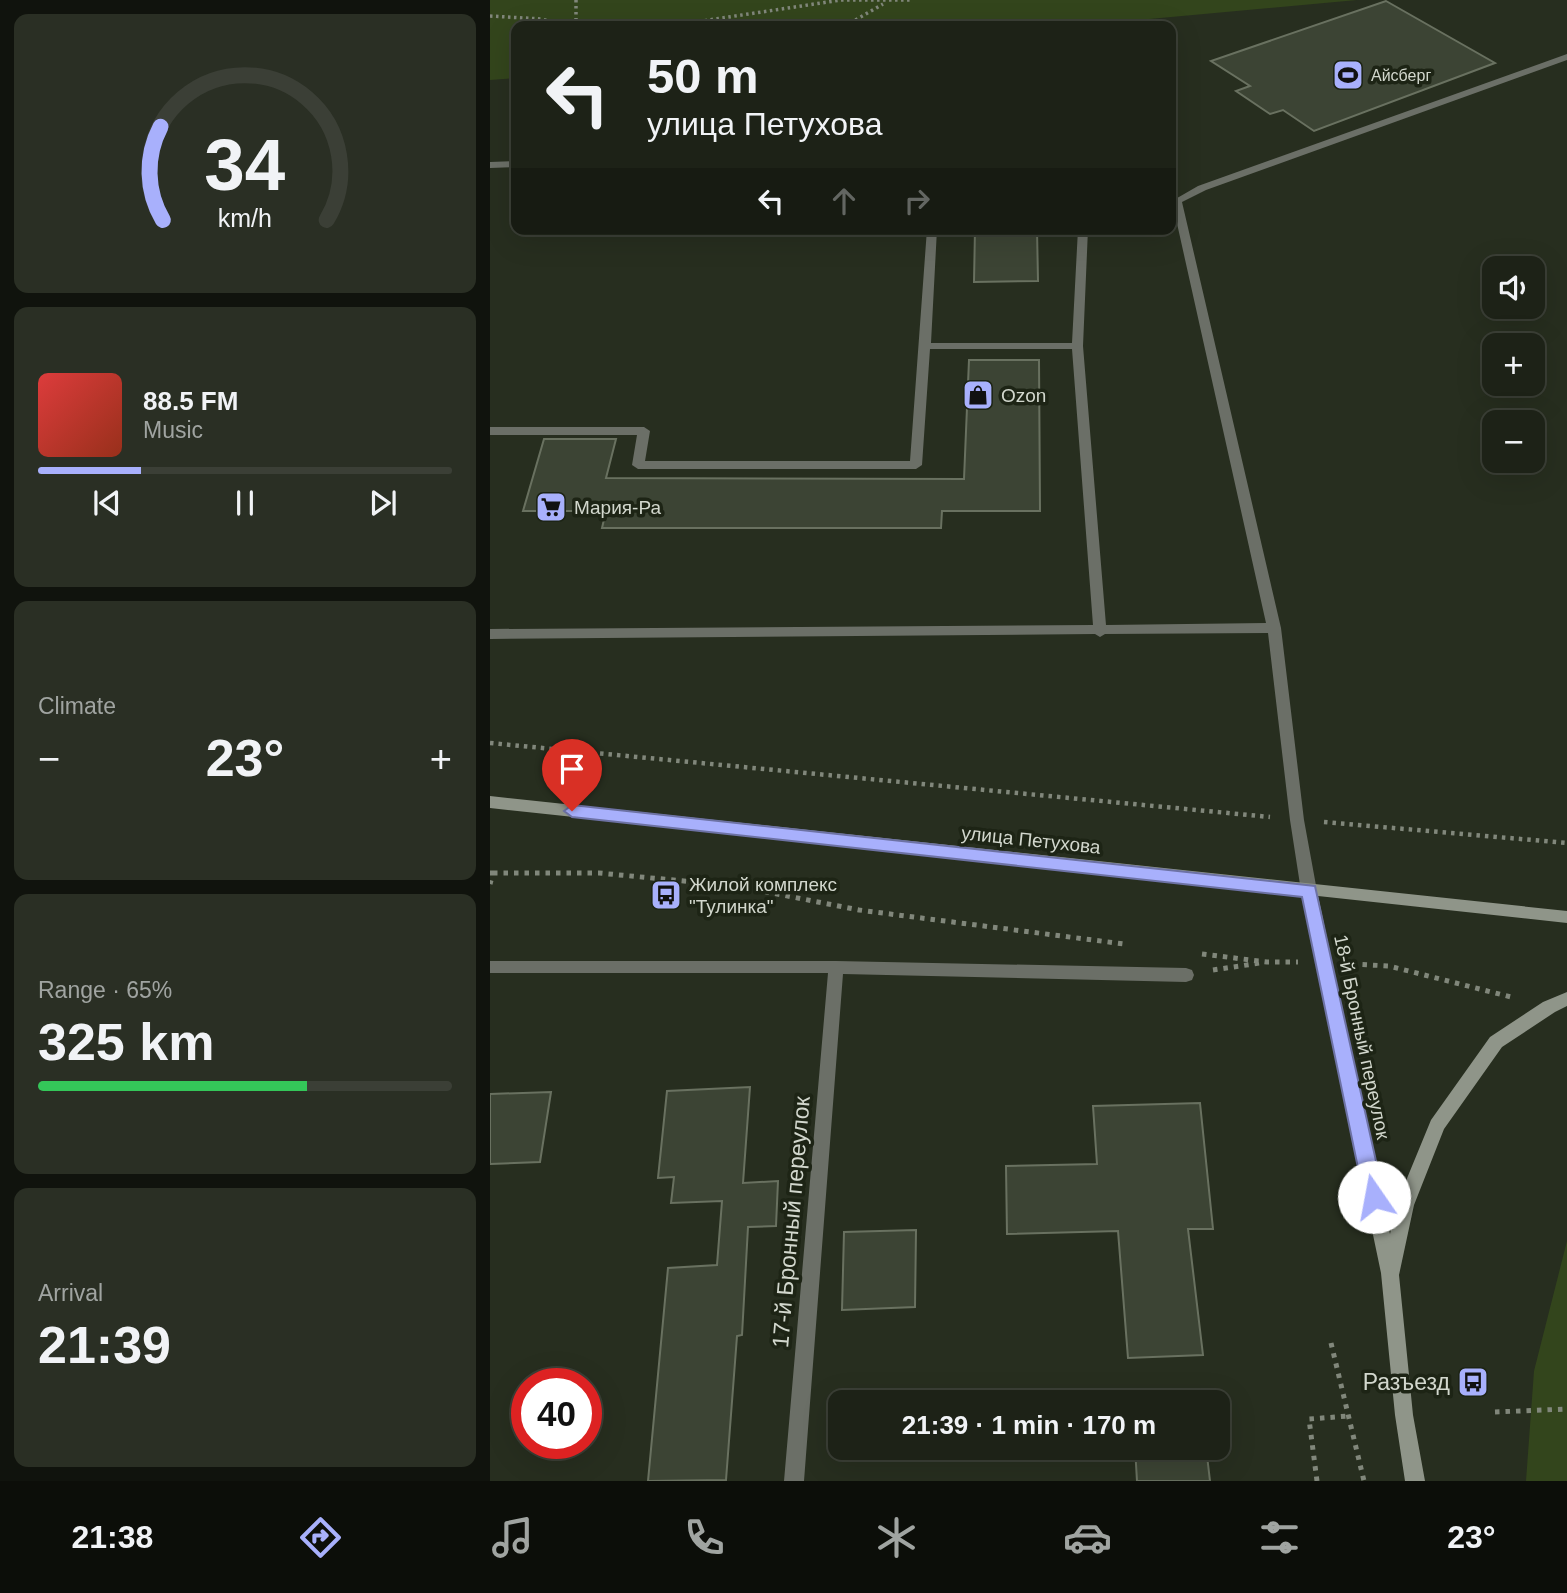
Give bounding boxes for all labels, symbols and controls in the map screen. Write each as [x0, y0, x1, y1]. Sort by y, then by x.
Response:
icon: left [532, 49, 623, 140]
text: 50 m [647, 49, 759, 103]
sports icon: Айсберг [1331, 58, 1365, 92]
place label: Айсберг [1371, 67, 1431, 84]
text: улица Петухова [647, 106, 882, 142]
text: 34 [205, 124, 286, 205]
icon: left [752, 182, 790, 220]
icon: ahead [825, 182, 863, 220]
icon: right [898, 182, 936, 220]
text: km/h [218, 204, 272, 232]
map controls [1482, 256, 1545, 473]
button: sound [1482, 256, 1545, 319]
button: + [1482, 333, 1545, 396]
shop icon: Ozon [961, 378, 995, 412]
place label: Ozon [1001, 385, 1046, 406]
text: 88.5 FM [143, 386, 238, 416]
button: − [1482, 410, 1545, 473]
text: Music [143, 417, 203, 443]
icon: previous [88, 484, 126, 522]
icon: pause [226, 484, 264, 522]
icon: next [364, 484, 402, 522]
supermarket icon: Мария-Ра [534, 490, 568, 524]
place label: Мария-Ра [574, 497, 661, 518]
text: Climate [38, 693, 116, 719]
text: 23° [206, 729, 284, 787]
text: − [38, 738, 60, 780]
text: + [430, 738, 452, 780]
pin [542, 739, 602, 811]
icon: arrive [553, 750, 591, 788]
street label: улица Петухова [960, 822, 1102, 858]
place label: Жилой комплекс "Тулинка" [689, 874, 837, 917]
bus stop icon: Жилой комплекс "Тулинка" [649, 878, 683, 912]
street label: 18-й Бронный переулок [1330, 933, 1394, 1142]
text: Range · 65% [38, 977, 172, 1003]
text: 325 km [38, 1013, 214, 1071]
street label: 17-й Бронный переулок [767, 1094, 815, 1349]
position arrow [1337, 1160, 1411, 1234]
text: Arrival [38, 1280, 103, 1306]
text: 21:39 [38, 1316, 171, 1374]
bus stop icon: Разъезд [1456, 1365, 1490, 1399]
speed limit sign: 40 [511, 1368, 602, 1459]
place label: Разъезд [1363, 1369, 1451, 1395]
text: 21:39 · 1 min · 170 m [902, 1410, 1156, 1440]
icon: directions [296, 1513, 345, 1562]
icon: music [488, 1513, 537, 1562]
icon: phone [680, 1513, 729, 1562]
icon: climate [872, 1513, 921, 1562]
icon: car [1063, 1513, 1112, 1562]
icon: filters [1255, 1513, 1304, 1562]
text: 21:38 [71, 1519, 153, 1555]
text: 23° [1447, 1519, 1496, 1555]

